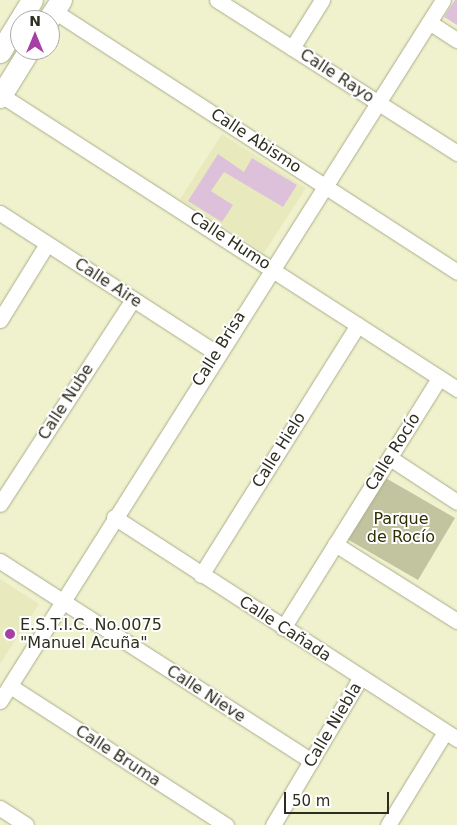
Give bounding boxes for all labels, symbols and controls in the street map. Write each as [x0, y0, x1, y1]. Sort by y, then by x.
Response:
north arrow [10, 10, 60, 60]
text: N [29, 13, 41, 29]
street label: Calle Rayo [296, 45, 378, 107]
street label: Calle Abismo [207, 105, 305, 177]
street label: Calle Humo [186, 208, 274, 274]
street label: Calle Aire [71, 254, 145, 312]
street label: Calle Brisa [188, 308, 250, 390]
street label: Calle Nube [34, 360, 98, 444]
street label: Calle Hielo [248, 409, 310, 491]
street label: Calle Rocío [362, 410, 424, 494]
park label: Parque de Rocío [367, 509, 435, 547]
street label: Calle Cañada [235, 592, 335, 666]
place label: E.S.T.I.C. No.0075 "Manuel Acuña" [20, 615, 162, 653]
marker: E.S.T.I.C. No.0075 "Manuel Acuña" [4, 628, 16, 640]
street label: Calle Nieve [163, 661, 249, 727]
street label: Calle Niebla [300, 679, 366, 771]
street label: Calle Bruma [72, 721, 164, 791]
scale bar [287, 782, 392, 814]
text: 50 m [292, 792, 330, 810]

